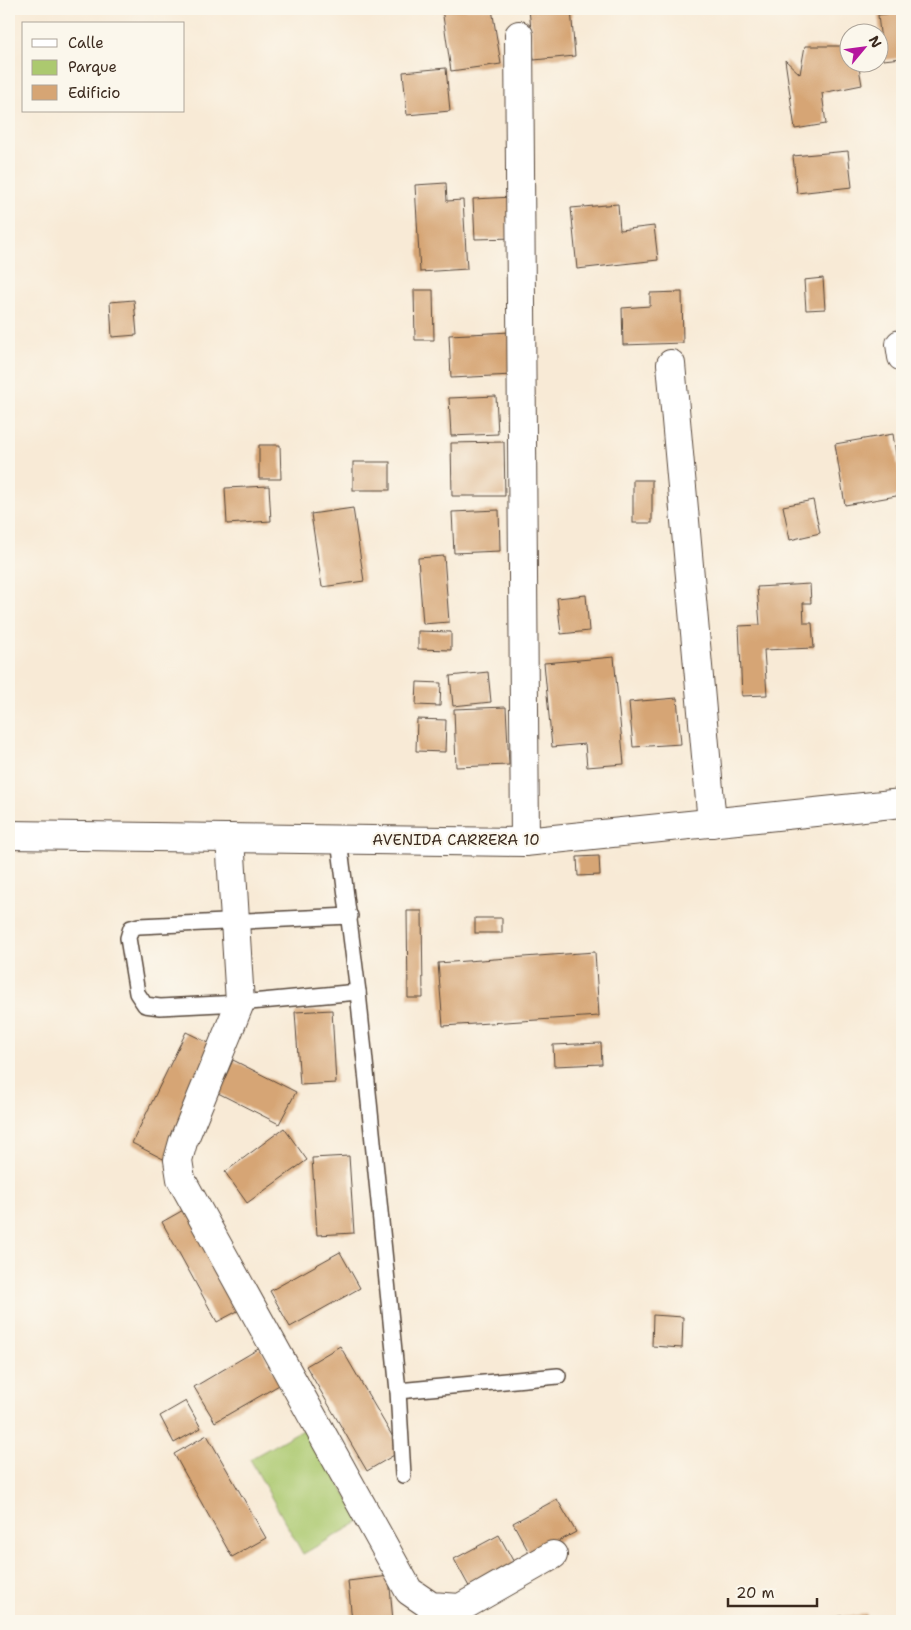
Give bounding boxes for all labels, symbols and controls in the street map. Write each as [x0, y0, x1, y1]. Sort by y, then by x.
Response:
legend [22, 22, 185, 112]
north arrow [838, 22, 888, 72]
text: N [865, 32, 886, 51]
text: Calle [68, 33, 104, 53]
text: Parque [68, 57, 117, 77]
text: Edificio [68, 83, 120, 103]
street label: AVENIDA CARRERA 10 [372, 830, 540, 850]
scale bar [728, 1575, 817, 1607]
text: 20 m [736, 1583, 775, 1603]

